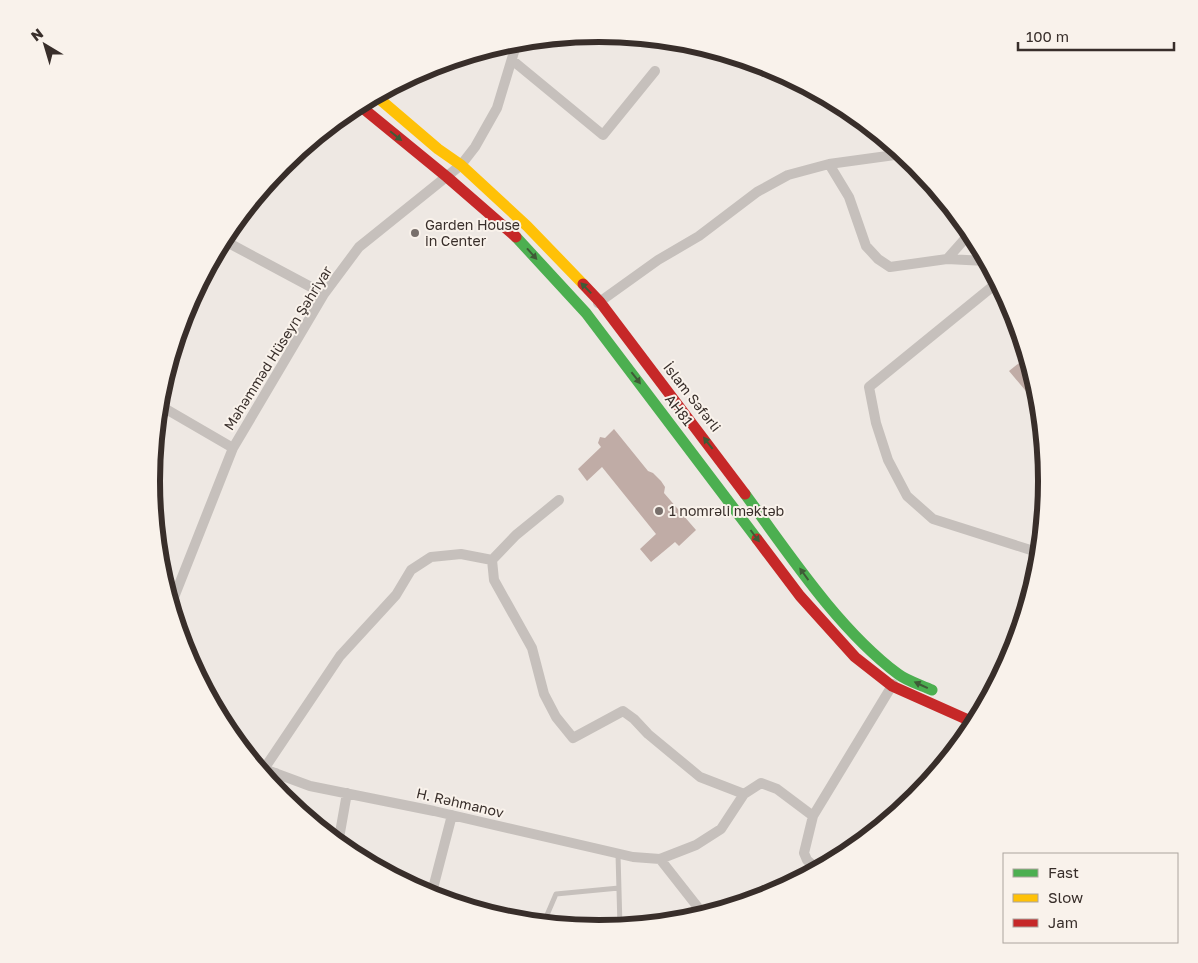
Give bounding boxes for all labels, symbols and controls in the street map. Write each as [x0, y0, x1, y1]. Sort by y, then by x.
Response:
north arrow [20, 20, 70, 70]
scale bar [1018, 20, 1174, 52]
text: N [27, 24, 46, 44]
text: 100 m [1026, 27, 1069, 45]
one-way arrow [390, 130, 403, 141]
place label: Garden House in Center [425, 216, 520, 249]
marker: Garden House in Center [409, 227, 421, 239]
one-way arrow [526, 248, 537, 261]
street label: Məhəmməd Hüseyn Şəhriyar [220, 262, 336, 433]
one-way arrow [580, 282, 592, 294]
street label: İslam Səfərli [660, 359, 725, 435]
one-way arrow [631, 372, 641, 385]
street label: AH81 [662, 391, 697, 429]
one-way arrow [703, 437, 714, 450]
place label: 1 nomrəli məktəb [669, 502, 784, 519]
marker: 1 nomrəli məktəb [653, 505, 665, 517]
one-way arrow [750, 529, 761, 542]
one-way arrow [799, 567, 809, 581]
one-way arrow [913, 681, 928, 689]
street label: H. Rəhmanov [415, 784, 506, 821]
legend [1003, 853, 1178, 943]
text: Fast [1048, 863, 1079, 881]
text: Slow [1048, 888, 1083, 906]
text: Jam [1048, 913, 1078, 931]

